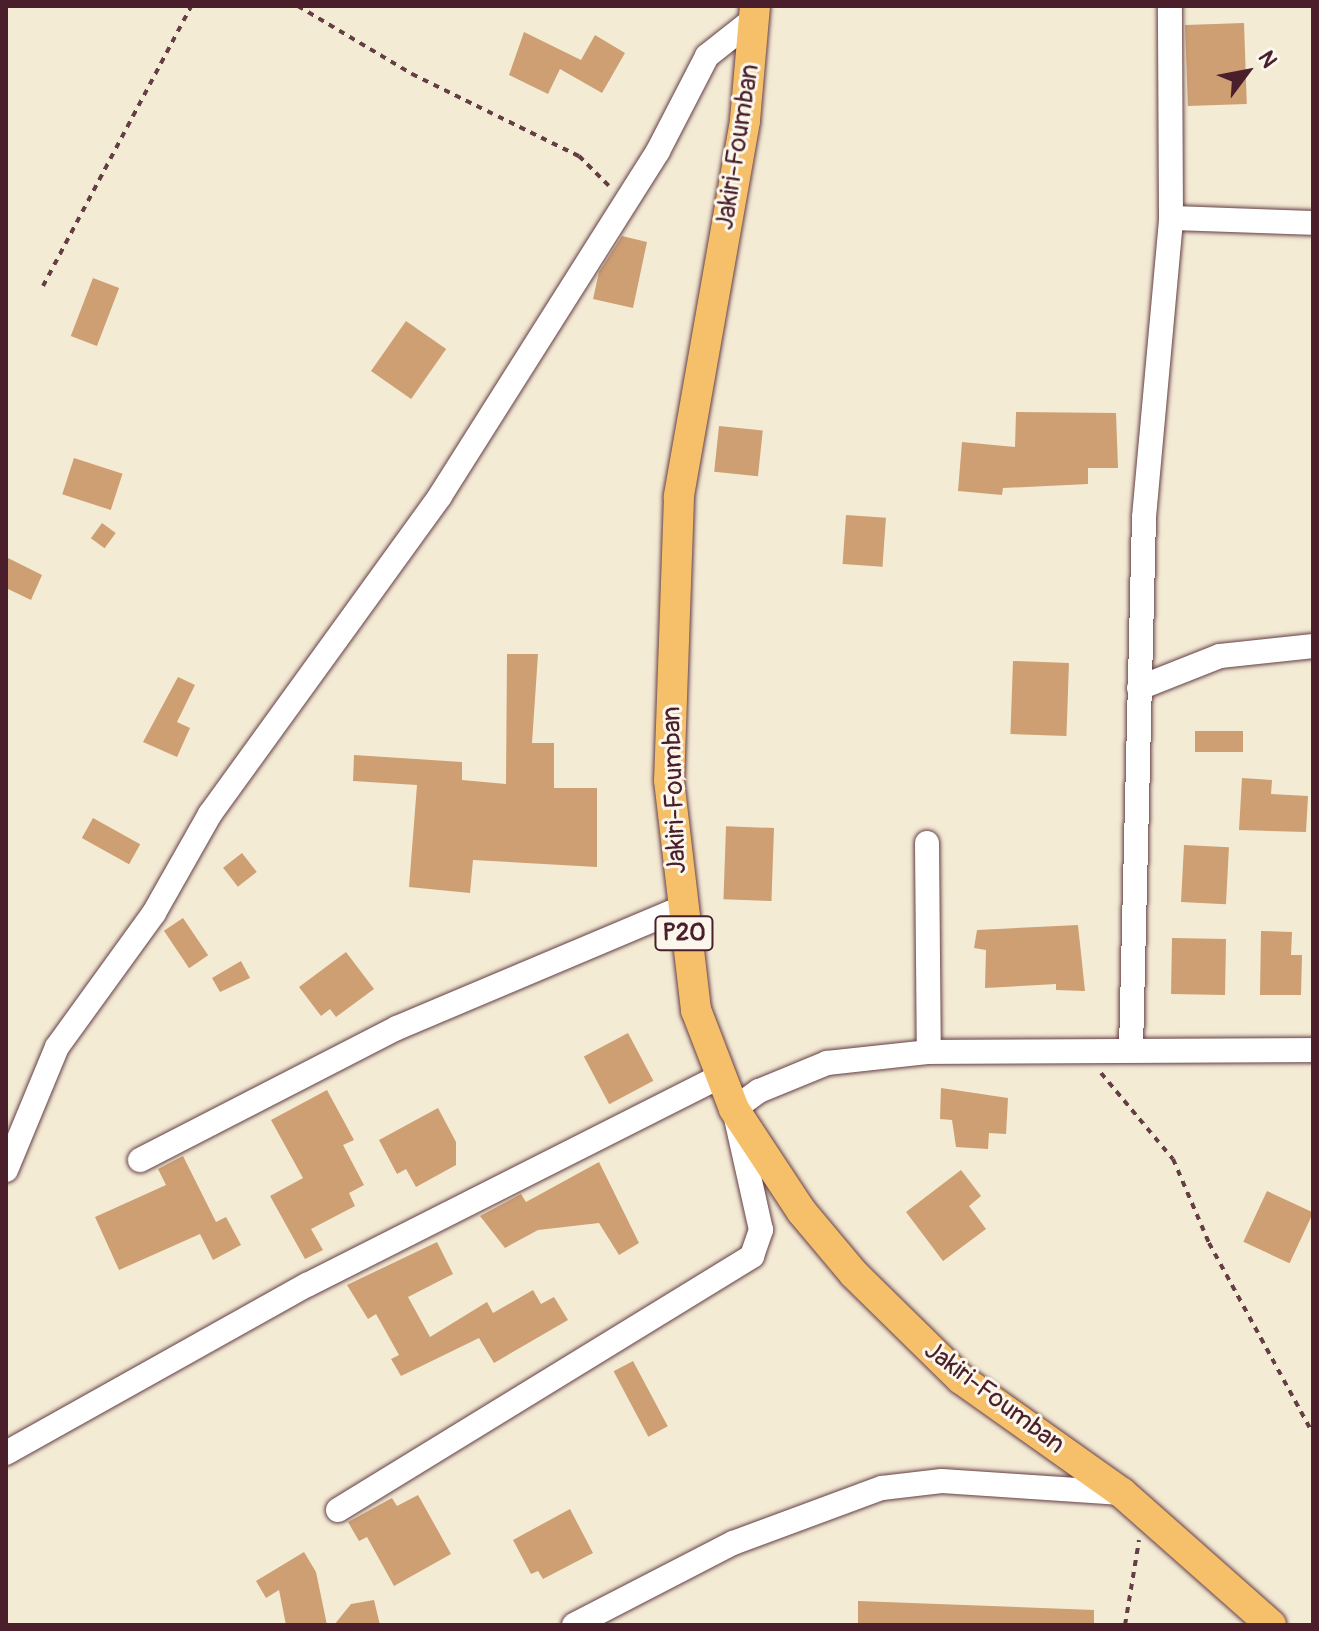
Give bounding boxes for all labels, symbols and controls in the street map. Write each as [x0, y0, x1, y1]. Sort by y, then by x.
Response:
north arrow [1207, 32, 1287, 112]
text: N [1252, 46, 1283, 73]
street label: Jakiri-Foumban [709, 62, 767, 232]
street label: Jakiri-Foumban [656, 706, 694, 874]
road number: P20 [654, 913, 714, 953]
street label: Jakiri-Foumban [918, 1335, 1070, 1461]

